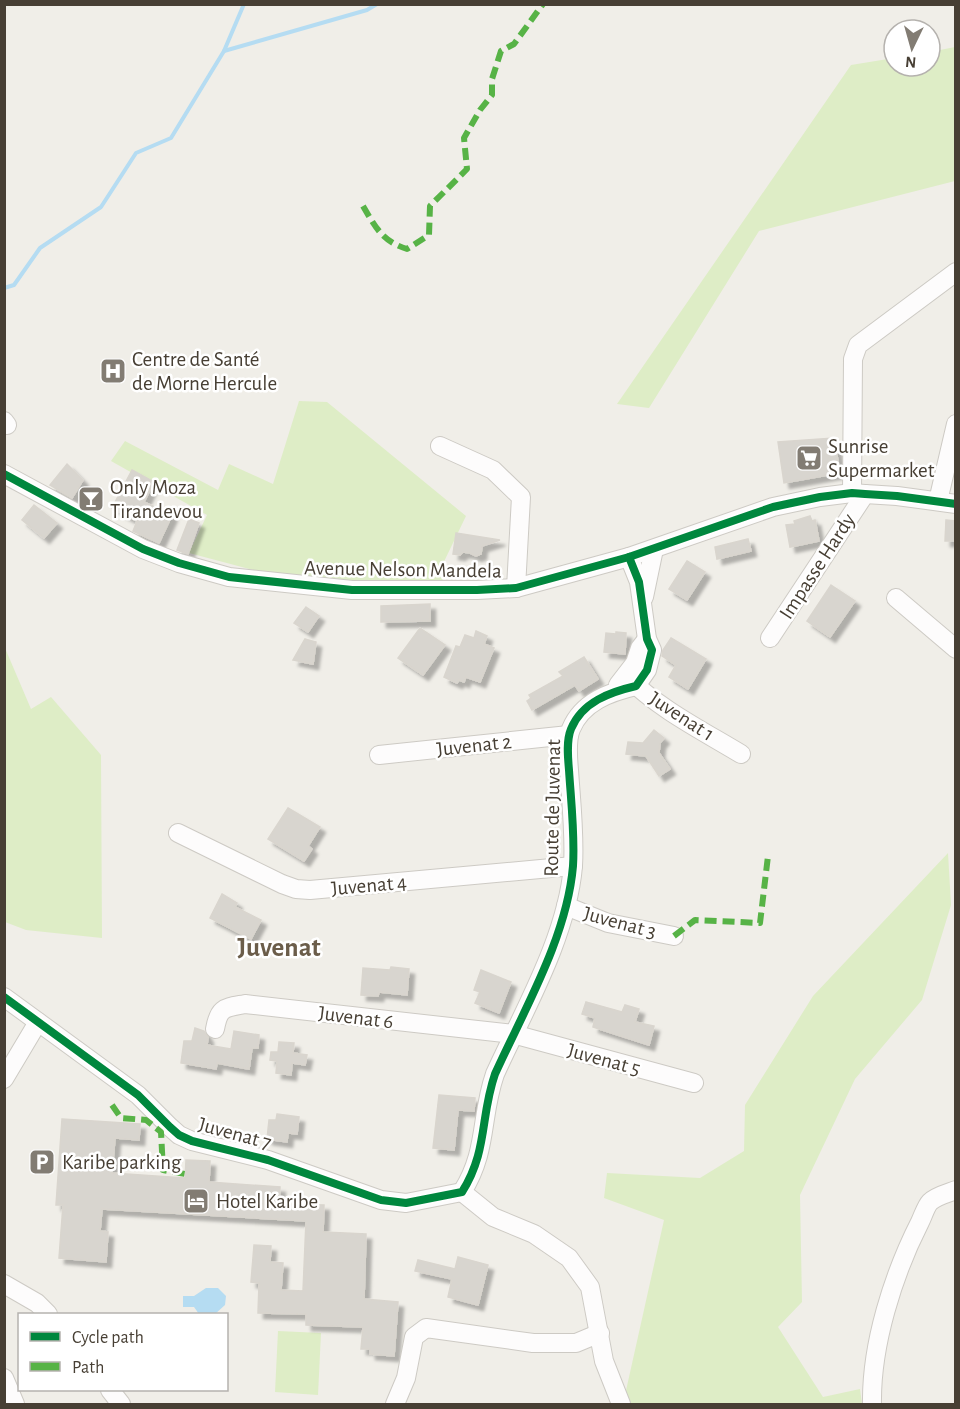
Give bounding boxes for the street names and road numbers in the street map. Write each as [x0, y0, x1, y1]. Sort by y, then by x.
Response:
street label: Impasse Hardy [776, 510, 859, 623]
street label: Avenue Nelson Mandela [304, 557, 502, 582]
street label: Juvenat 1 [645, 688, 718, 745]
street label: Juvenat 2 [436, 731, 513, 760]
street label: Route de Juvenat [541, 739, 564, 877]
street label: Juvenat 4 [330, 872, 408, 899]
street label: Juvenat 3 [581, 903, 659, 942]
street label: Juvenat 6 [317, 1002, 395, 1033]
street label: Juvenat 5 [565, 1040, 643, 1079]
street label: Juvenat 7 [196, 1114, 274, 1153]

